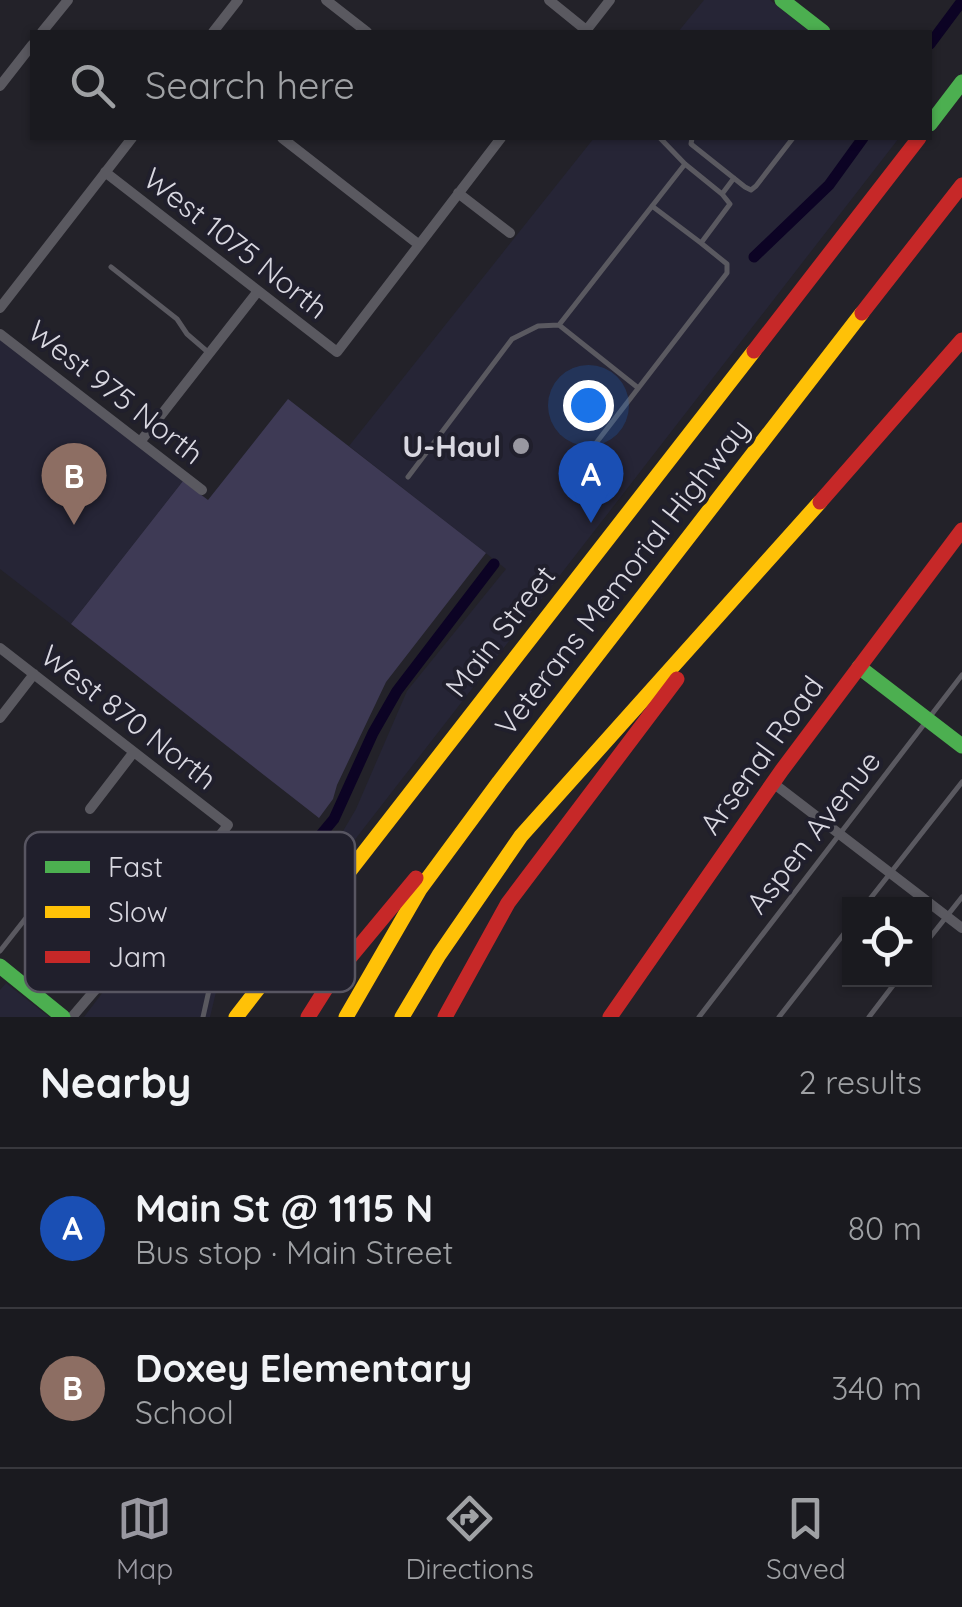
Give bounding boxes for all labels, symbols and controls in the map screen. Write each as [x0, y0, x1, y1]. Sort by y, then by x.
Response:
search box [30, 30, 932, 140]
icon: search [65, 58, 120, 113]
text: Search here [145, 61, 355, 109]
street label: West 1075 North [136, 159, 336, 327]
street label: West 975 North [21, 312, 211, 472]
your location [563, 380, 614, 431]
street label: Veterans Memorial Highway [486, 411, 758, 743]
place label: U-Haul [402, 427, 501, 465]
marker: U-Haul [510, 435, 532, 457]
pin: A [558, 440, 624, 523]
pin: B [42, 442, 106, 525]
street label: Main Street [437, 557, 563, 705]
street label: West 870 North [33, 636, 225, 798]
street label: Arsenal Road [691, 668, 831, 842]
street label: Aspen Avenue [737, 743, 889, 921]
legend [25, 832, 355, 992]
text: Fast [108, 849, 163, 884]
text: Slow [108, 894, 168, 929]
map controls [842, 897, 932, 987]
button: locate [842, 897, 932, 987]
text: Jam [108, 939, 167, 974]
text: Nearby [40, 1056, 191, 1109]
text: 2 results [799, 1062, 922, 1102]
text: Main St @ 1115 N [135, 1184, 433, 1232]
text: A [62, 1208, 83, 1248]
text: 80 m [848, 1208, 922, 1248]
text: Bus stop · Main Street [135, 1232, 453, 1272]
text: Doxey Elementary [135, 1344, 472, 1392]
text: B [62, 1368, 83, 1408]
text: 340 m [831, 1368, 922, 1408]
text: School [135, 1392, 234, 1432]
tab: Map [116, 1491, 173, 1586]
tab: Directions [405, 1491, 534, 1586]
tab: Saved [766, 1491, 846, 1586]

